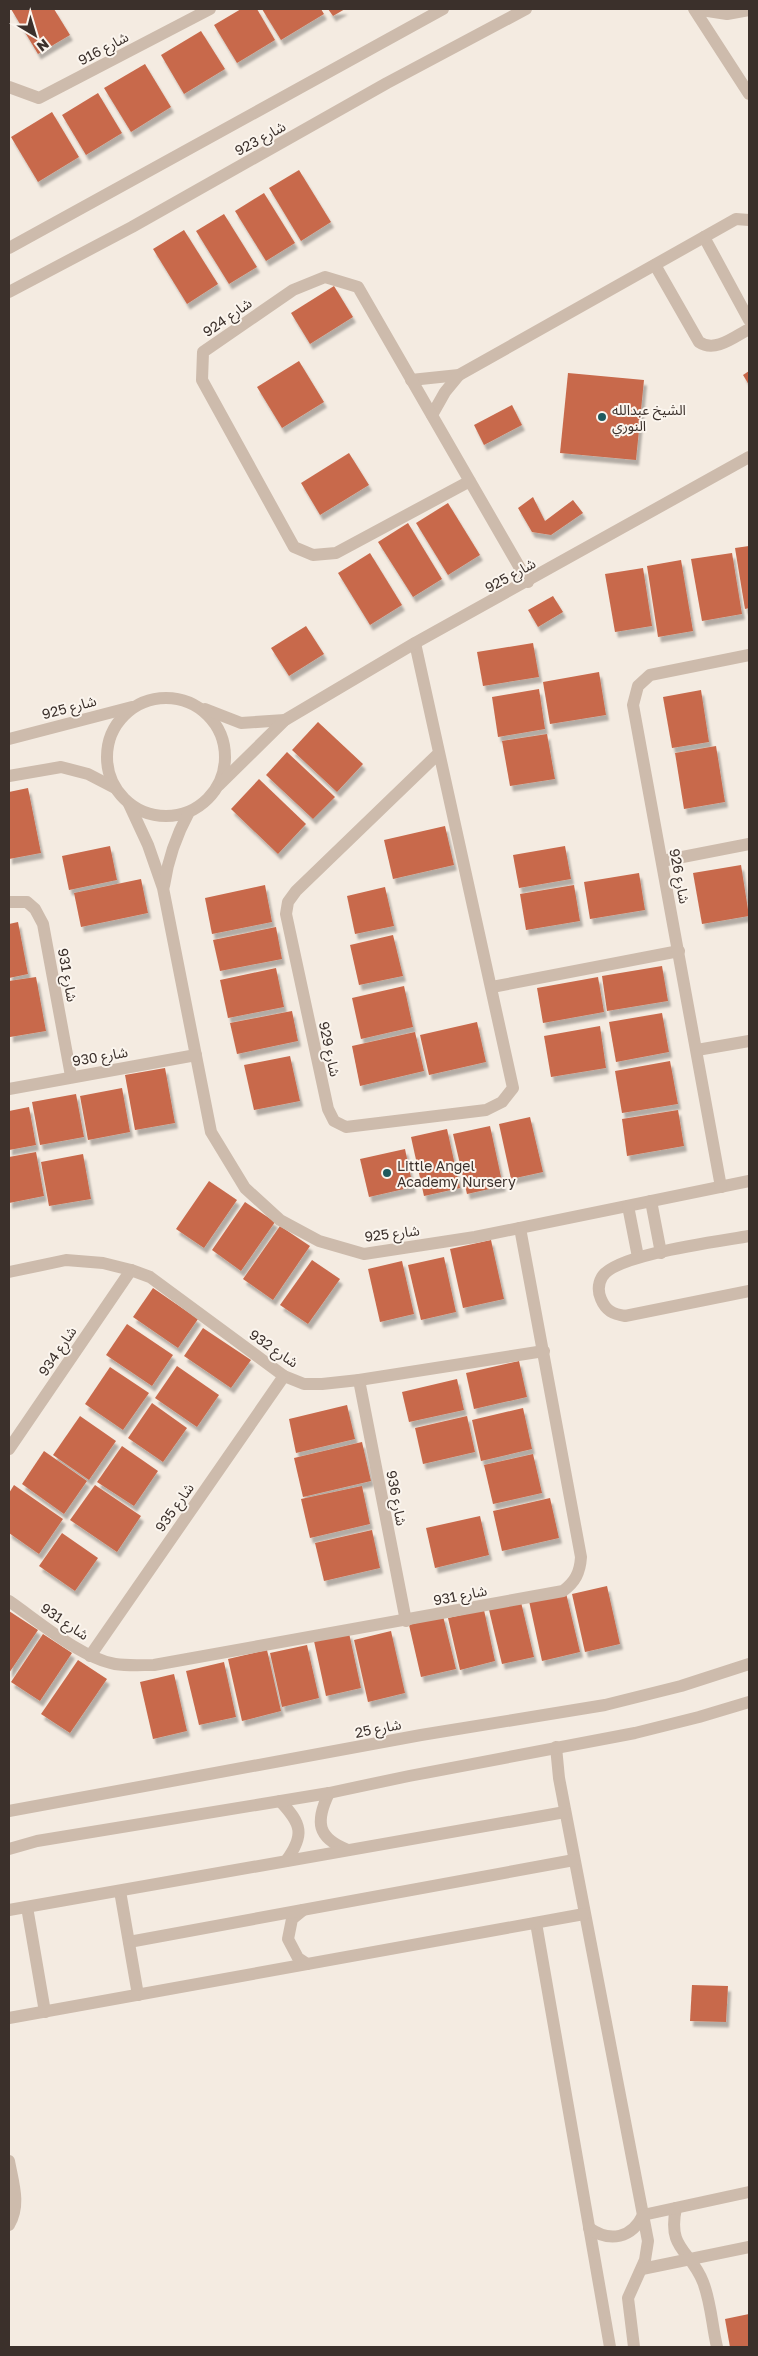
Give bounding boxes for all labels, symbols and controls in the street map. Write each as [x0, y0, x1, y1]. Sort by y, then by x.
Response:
north arrow [10, 10, 60, 60]
street label: شارع 916 [75, 28, 132, 71]
text: N [34, 36, 53, 56]
street label: شارع 923 [232, 117, 290, 162]
street label: شارع 924 [199, 294, 257, 342]
place label: الشيخ عبدالله النوري [612, 401, 686, 437]
marker: الشيخ عبدالله النوري [596, 411, 608, 423]
street label: شارع 925 [482, 554, 540, 599]
street label: شارع 925 [40, 692, 99, 725]
street label: شارع 926 [663, 847, 694, 906]
street label: شارع 931 [52, 947, 81, 1004]
street label: شارع 929 [313, 1020, 344, 1079]
street label: شارع 930 [71, 1043, 130, 1072]
place label: Little Angel Academy Nursery [397, 1157, 516, 1190]
marker: Little Angel Academy Nursery [381, 1167, 393, 1179]
street label: شارع 925 [363, 1221, 421, 1248]
street label: شارع 934 [34, 1323, 82, 1381]
street label: شارع 932 [245, 1325, 302, 1373]
street label: شارع 936 [380, 1469, 411, 1528]
street label: شارع 935 [151, 1479, 199, 1536]
street label: شارع 931 [432, 1581, 489, 1611]
street label: شارع 931 [36, 1599, 92, 1646]
street label: شارع 25 [353, 1715, 403, 1744]

